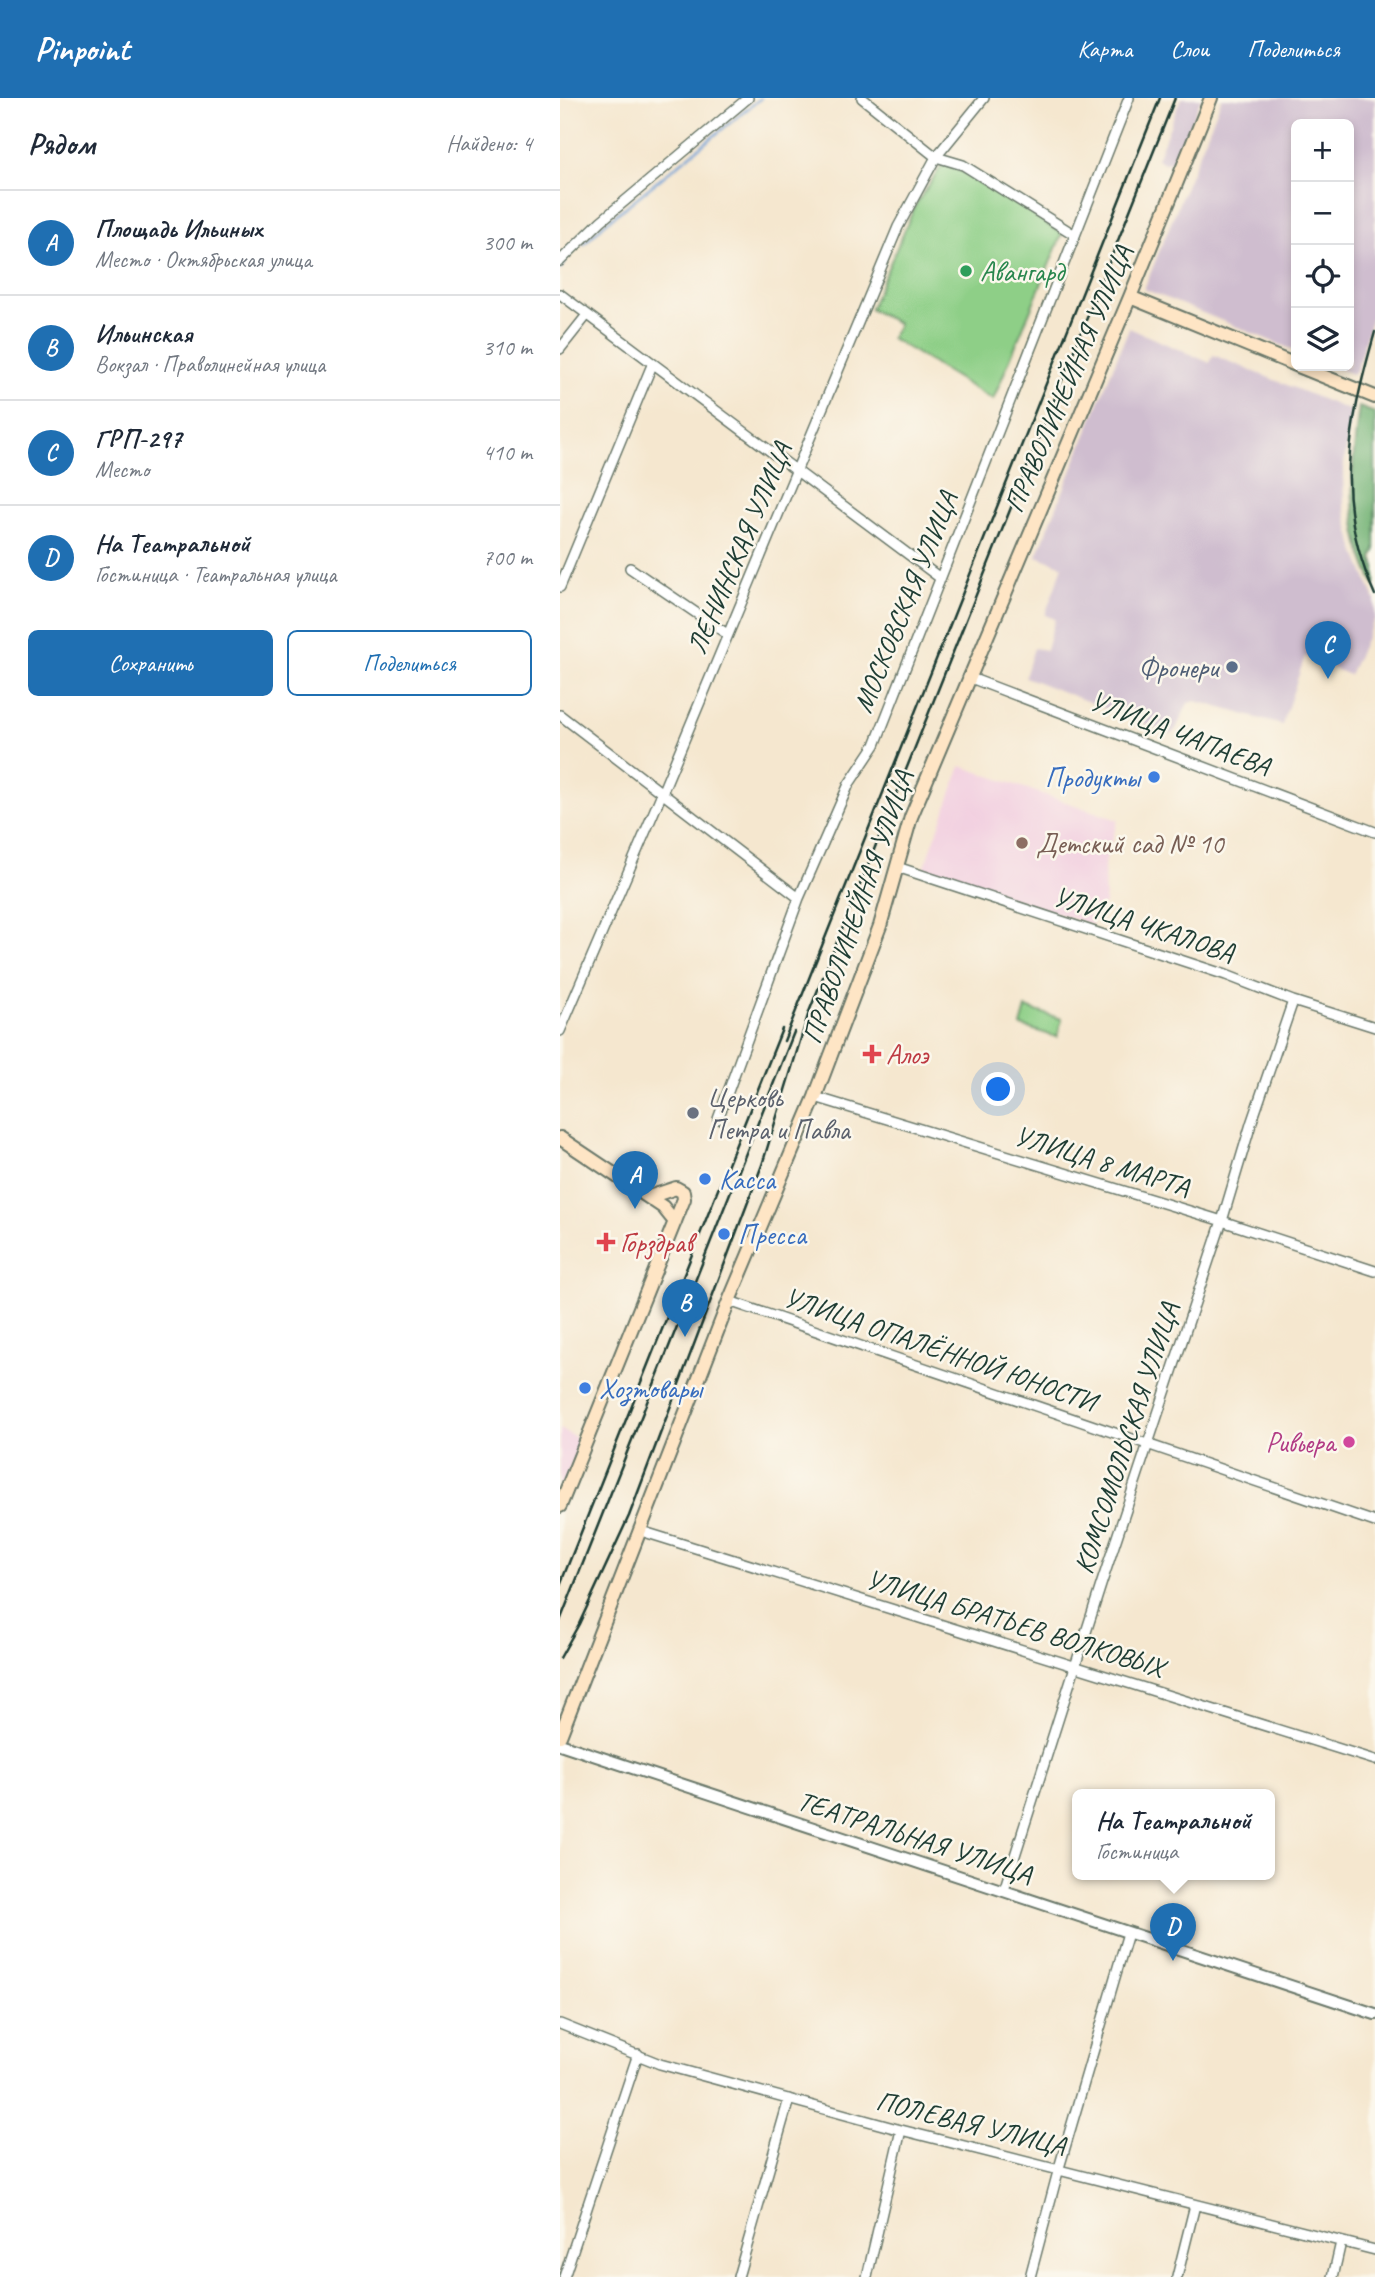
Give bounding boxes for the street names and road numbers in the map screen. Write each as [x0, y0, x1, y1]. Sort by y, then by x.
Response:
street label: ПРАВОЛИНЕЙНАЯ УЛИЦА [996, 239, 1140, 518]
street label: ЛЕНИНСКАЯ УЛИЦА [679, 435, 800, 659]
street label: МОСКОВСКАЯ УЛИЦА [845, 485, 966, 717]
street label: УЛИЦА ЧАПАЕВА [1085, 683, 1277, 784]
street label: ПРАВОЛИНЕЙНАЯ УЛИЦА [794, 765, 921, 1048]
street label: УЛИЦА ЧКАЛОВА [1049, 878, 1240, 970]
street label: УЛИЦА 8 МАРТА [1010, 1118, 1195, 1205]
street label: УЛИЦА ОПАЛЁННОЙ ЮНОСТИ [779, 1279, 1105, 1420]
street label: КОМСОМОЛЬСКАЯ УЛИЦА [1066, 1297, 1187, 1578]
street label: УЛИЦА БРАТЬЕВ ВОЛКОВЫХ [862, 1561, 1172, 1686]
street label: ТЕАТРАЛЬНАЯ УЛИЦА [793, 1783, 1038, 1892]
street label: ПОЛЕВАЯ УЛИЦА [873, 2083, 1071, 2164]

